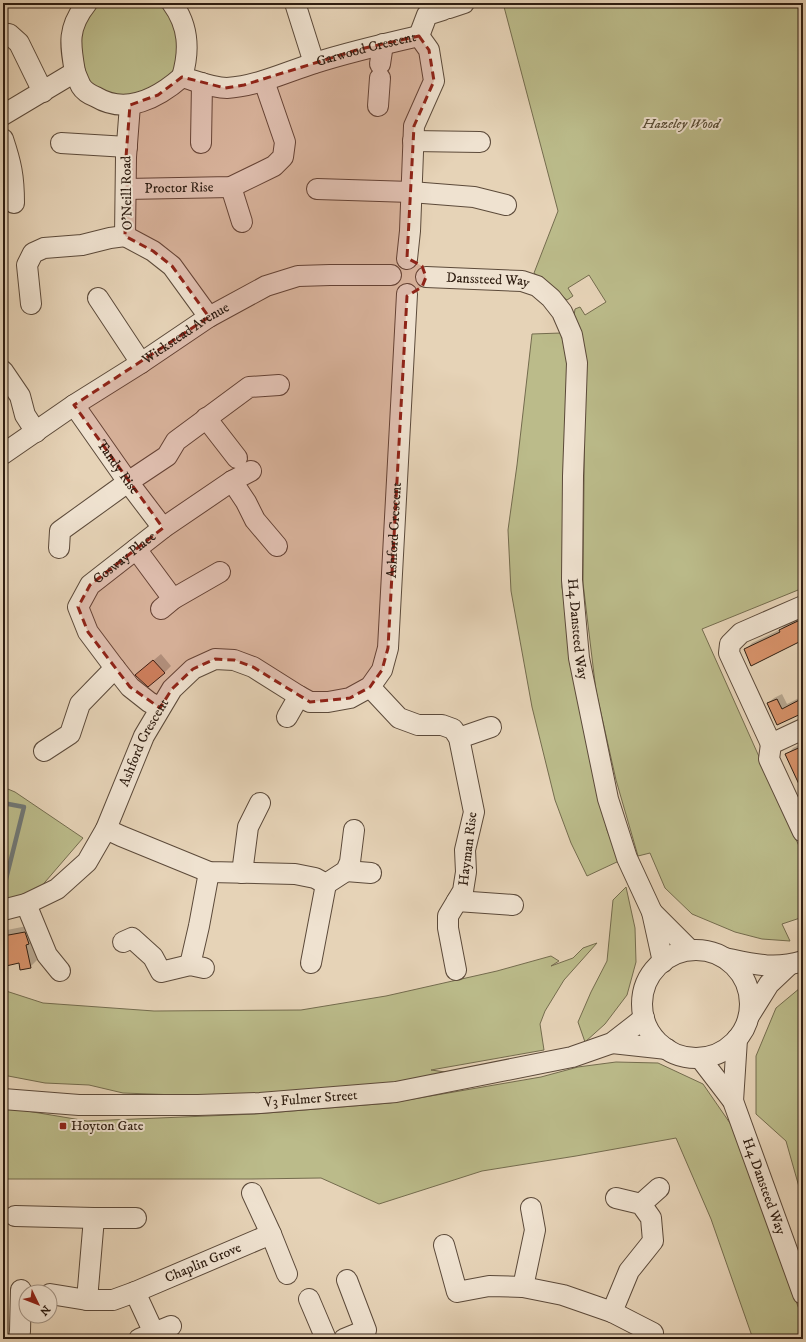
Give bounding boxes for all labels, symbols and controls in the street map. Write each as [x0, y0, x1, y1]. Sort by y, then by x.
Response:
street label: Garwood Crescent [314, 28, 418, 71]
park label: Hazeley Wood [641, 115, 722, 133]
street label: O'Neill Road [117, 156, 137, 230]
street label: Proctor Rise [144, 178, 214, 198]
street label: Danssteed Way [446, 269, 533, 292]
street label: Wickstead Avenue [138, 299, 233, 369]
street label: Tandy Rise [92, 436, 143, 498]
street label: Ashford Crescent [383, 481, 406, 578]
street label: Cosway Place [89, 527, 160, 588]
street label: H4 Dansteed Way [563, 578, 592, 682]
street label: Ashford Crescent [115, 695, 173, 789]
street label: Hayman Rise [455, 811, 481, 887]
street label: V3 Fulmer Street [262, 1086, 359, 1112]
place label: Hoyton Gate [71, 1117, 144, 1135]
marker: Hoyton Gate [58, 1121, 68, 1131]
street label: H4 Dansteed Way [738, 1135, 790, 1238]
street label: Chaplin Grove [162, 1239, 244, 1287]
north arrow [18, 1284, 58, 1324]
text: N [36, 1302, 53, 1318]

